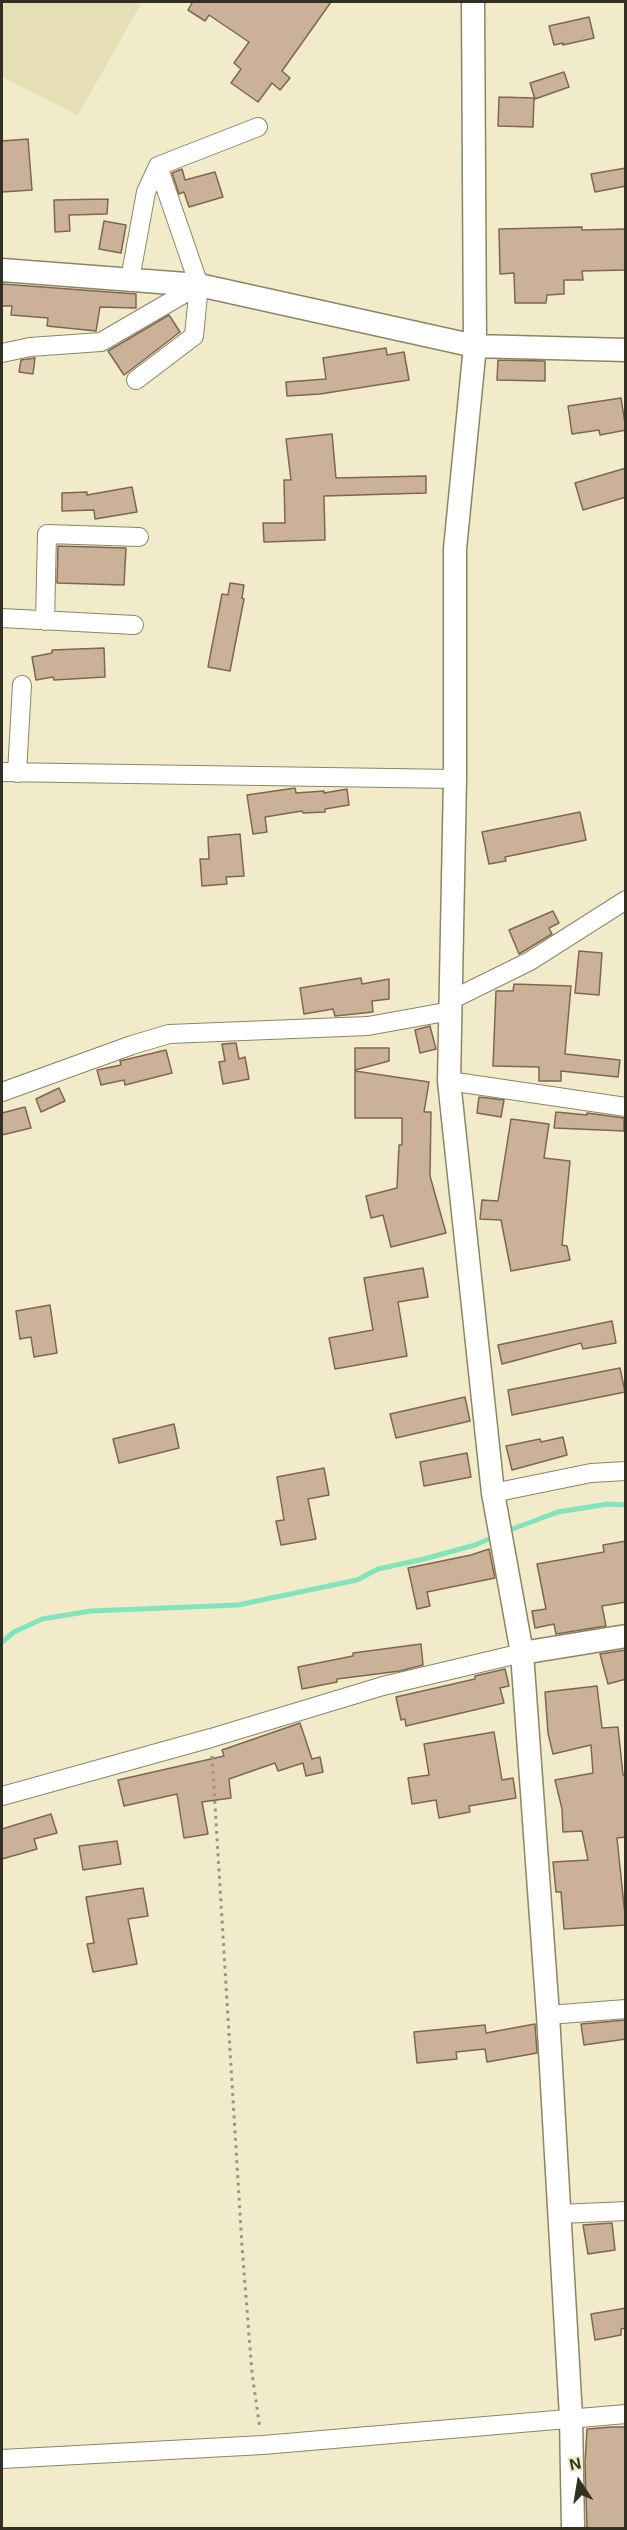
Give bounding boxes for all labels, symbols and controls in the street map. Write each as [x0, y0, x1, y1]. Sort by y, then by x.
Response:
north arrow [549, 2452, 609, 2512]
text: N [568, 2454, 583, 2473]

